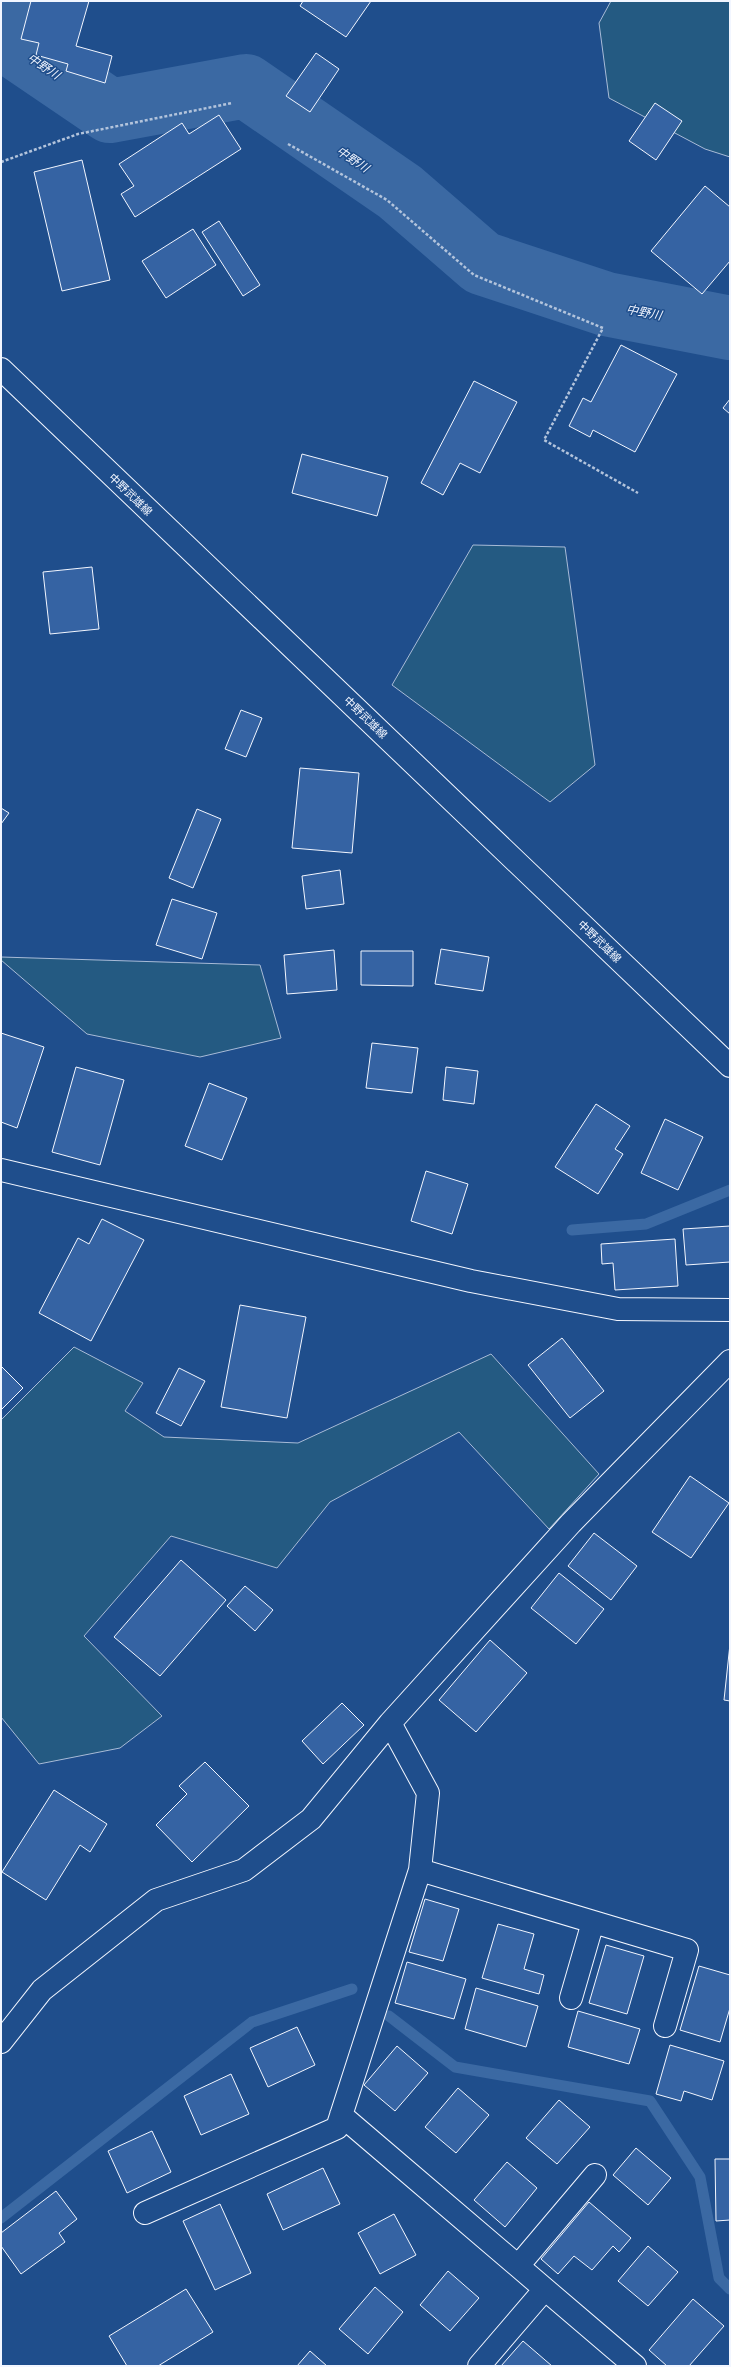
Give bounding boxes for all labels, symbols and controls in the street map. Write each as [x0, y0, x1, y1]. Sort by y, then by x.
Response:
water label: 中野川 [25, 50, 65, 83]
water label: 中野川 [334, 143, 374, 176]
water label: 中野川 [625, 301, 665, 323]
street label: 中野武雄線 [107, 470, 155, 518]
street label: 中野武雄線 [342, 693, 390, 741]
street label: 中野武雄線 [576, 917, 624, 965]

